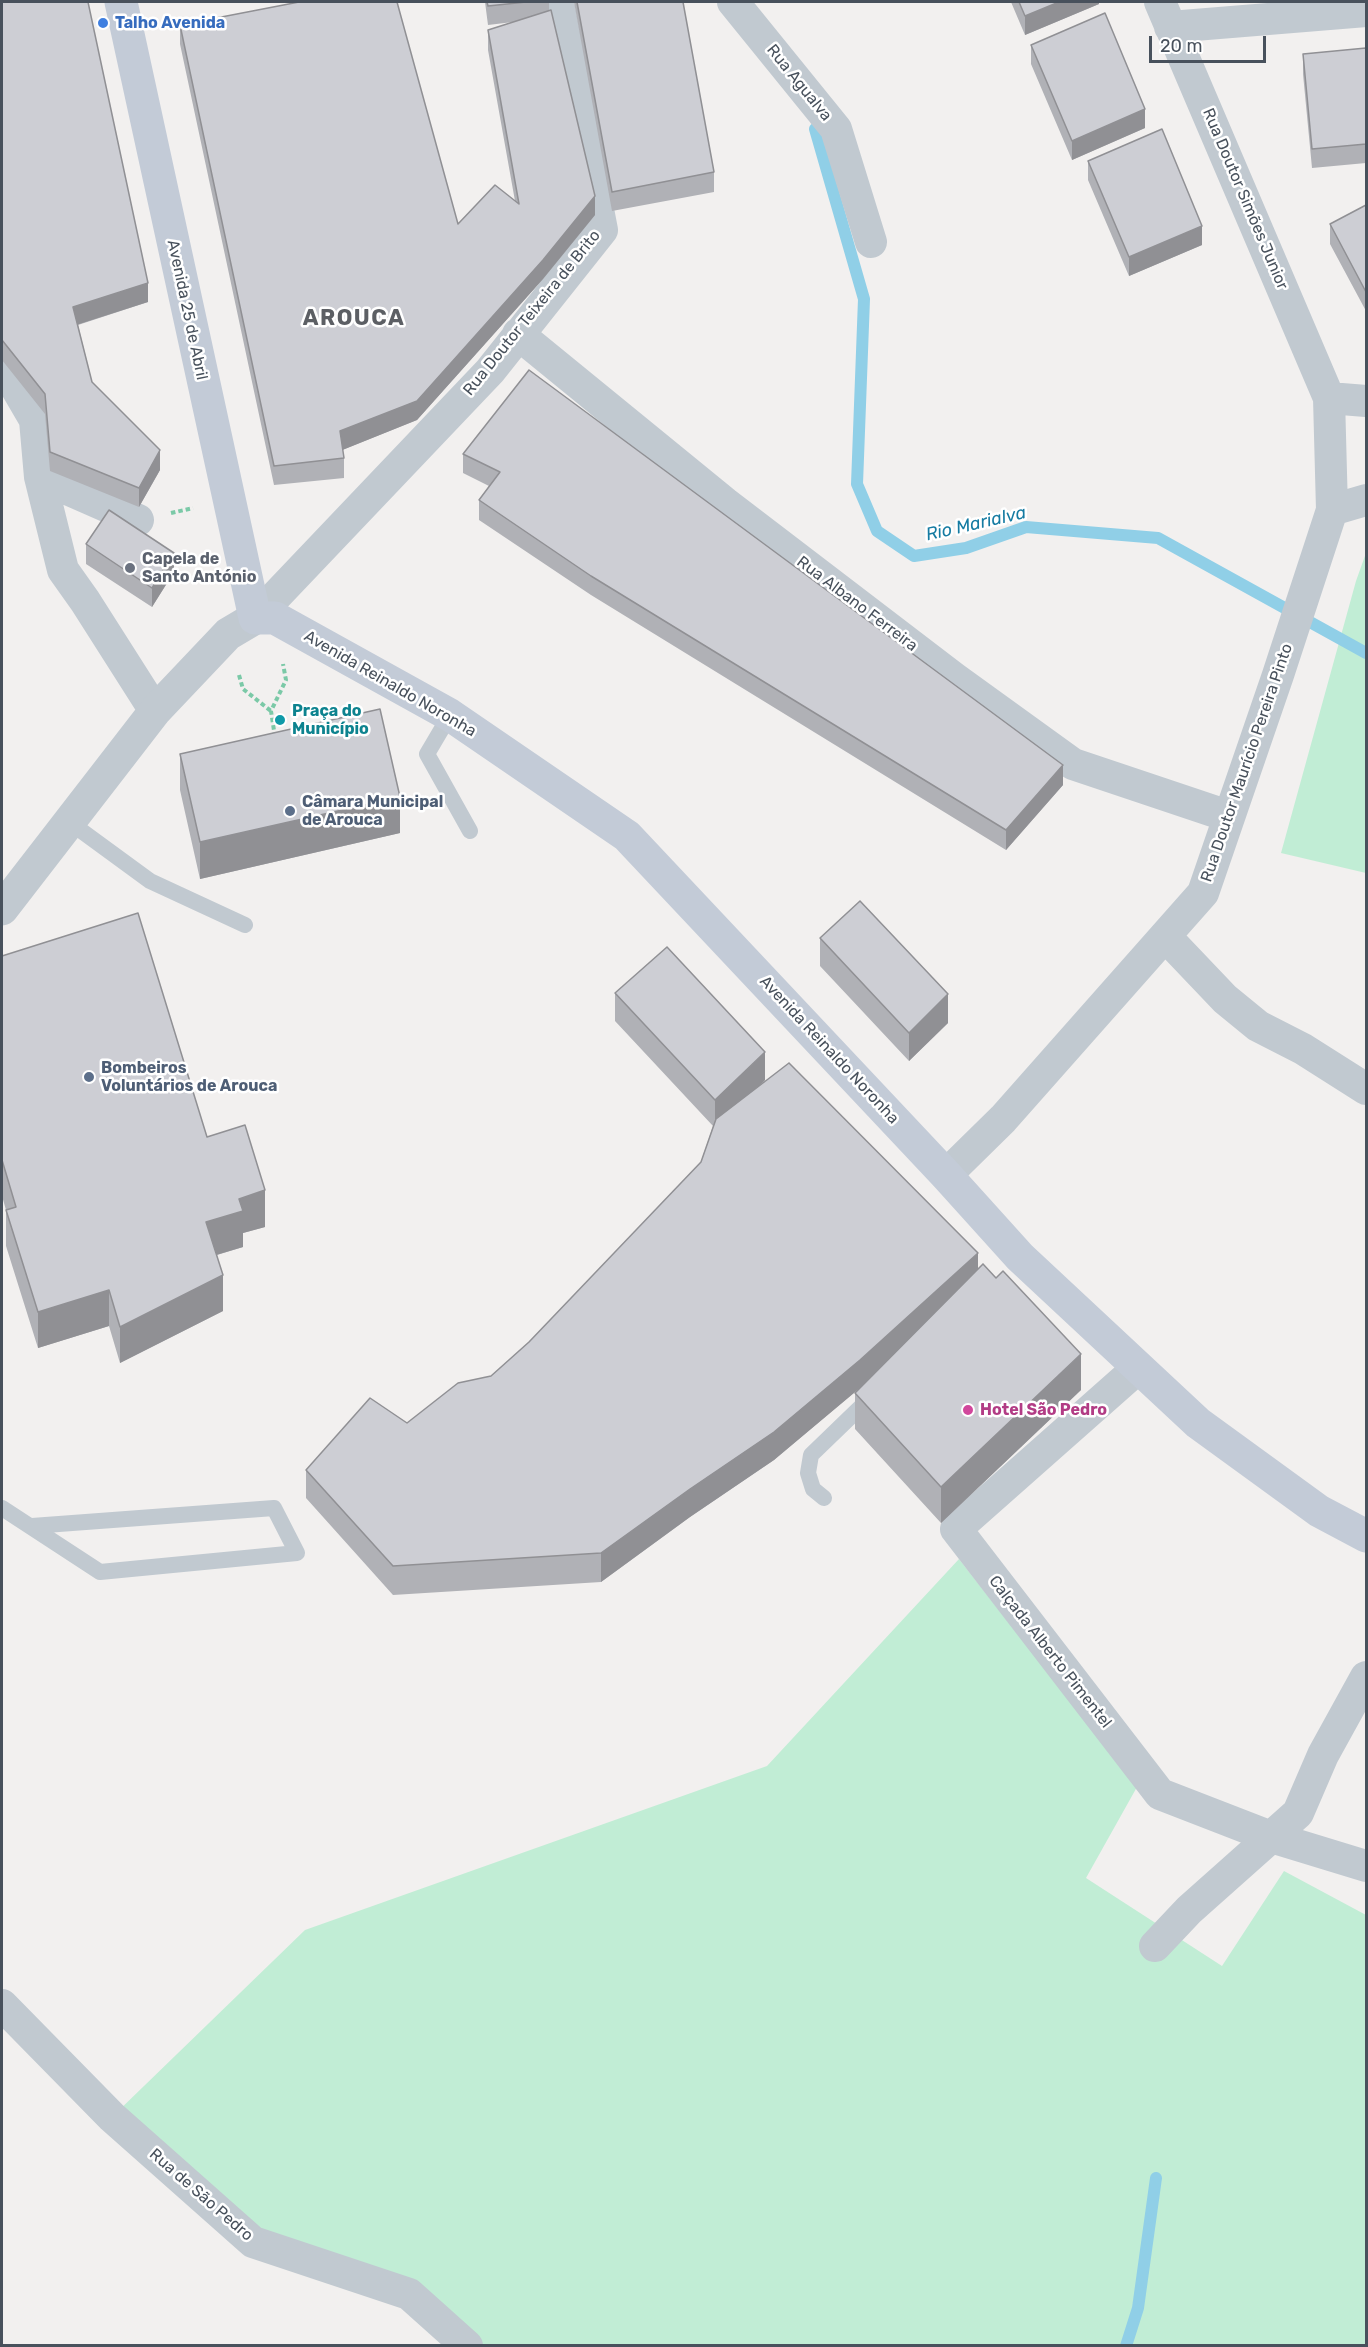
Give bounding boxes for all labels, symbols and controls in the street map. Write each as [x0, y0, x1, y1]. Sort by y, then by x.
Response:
place label: Talho Avenida [115, 13, 225, 33]
marker: Talho Avenida [96, 16, 110, 30]
scale bar [1152, 24, 1269, 62]
text: 20 m [1160, 35, 1202, 57]
street label: Rua Agualva [762, 41, 836, 125]
street label: Rua Doutor Simões Junior [1198, 106, 1292, 292]
street label: Rua Doutor Teixeira de Brito [459, 226, 605, 400]
street label: Avenida 25 de Abril [163, 238, 211, 382]
district label: AROUCA [303, 306, 405, 332]
water label: Rio Marialva [924, 502, 1028, 546]
place label: Capela de Santo António [142, 549, 256, 587]
street label: Rua Albano Ferreira [793, 552, 921, 656]
marker: Capela de Santo António [123, 561, 137, 575]
street label: Avenida Reinaldo Noronha [301, 627, 479, 741]
street label: Rua Doutor Maurício Pereira Pinto [1197, 641, 1297, 885]
place label: Praça do Município [292, 701, 369, 739]
marker: Praça do Município [273, 713, 287, 727]
place label: Câmara Municipal de Arouca [302, 792, 443, 830]
marker: Câmara Municipal de Arouca [283, 804, 297, 818]
street label: Avenida Reinaldo Noronha [755, 972, 903, 1128]
place label: Bombeiros Voluntários de Arouca [101, 1058, 277, 1096]
marker: Bombeiros Voluntários de Arouca [82, 1070, 96, 1084]
place label: Hotel São Pedro [980, 1400, 1107, 1420]
marker: Hotel São Pedro [961, 1403, 975, 1417]
street label: Calçada Alberto Pimentel [985, 1572, 1115, 1732]
street label: Rua de São Pedro [145, 2145, 257, 2245]

